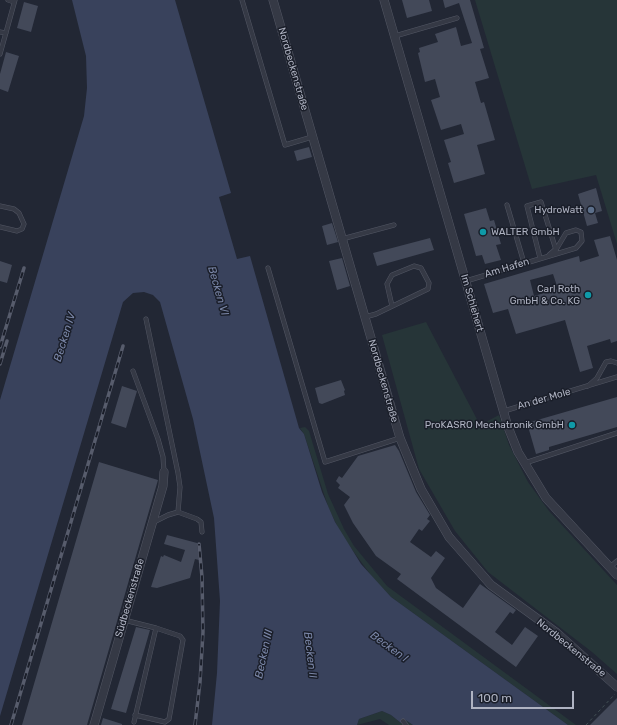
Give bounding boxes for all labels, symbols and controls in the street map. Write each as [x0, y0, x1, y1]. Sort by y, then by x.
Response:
street label: Nordbeckenstraße [275, 26, 311, 112]
place label: HydroWatt [534, 204, 583, 216]
marker: HydroWatt [586, 205, 596, 215]
place label: WALTER GmbH [491, 226, 560, 238]
marker: WALTER GmbH [478, 227, 488, 237]
street label: Am Hafen [483, 256, 531, 280]
water label: Becken VI [205, 265, 231, 317]
street label: Im Schlehert [458, 273, 486, 333]
place label: Carl Roth GmbH & Co. KG [510, 283, 580, 306]
marker: Carl Roth GmbH & Co. KG [583, 290, 593, 300]
water label: Becken IV [51, 311, 79, 363]
street label: Nordbeckenstraße [365, 338, 401, 424]
street label: An der Mole [516, 386, 572, 412]
place label: ProKASRO Mechatronik GmbH [425, 419, 564, 431]
marker: ProKASRO Mechatronik GmbH [567, 420, 577, 430]
street label: Südbeckenstraße [113, 557, 147, 639]
street label: Nordbeckenstraße [534, 616, 608, 680]
water label: Becken III [252, 628, 276, 680]
water label: Becken I [368, 629, 410, 665]
water label: Becken II [301, 631, 319, 679]
scale bar [473, 683, 576, 709]
text: 100 m [478, 691, 512, 705]

